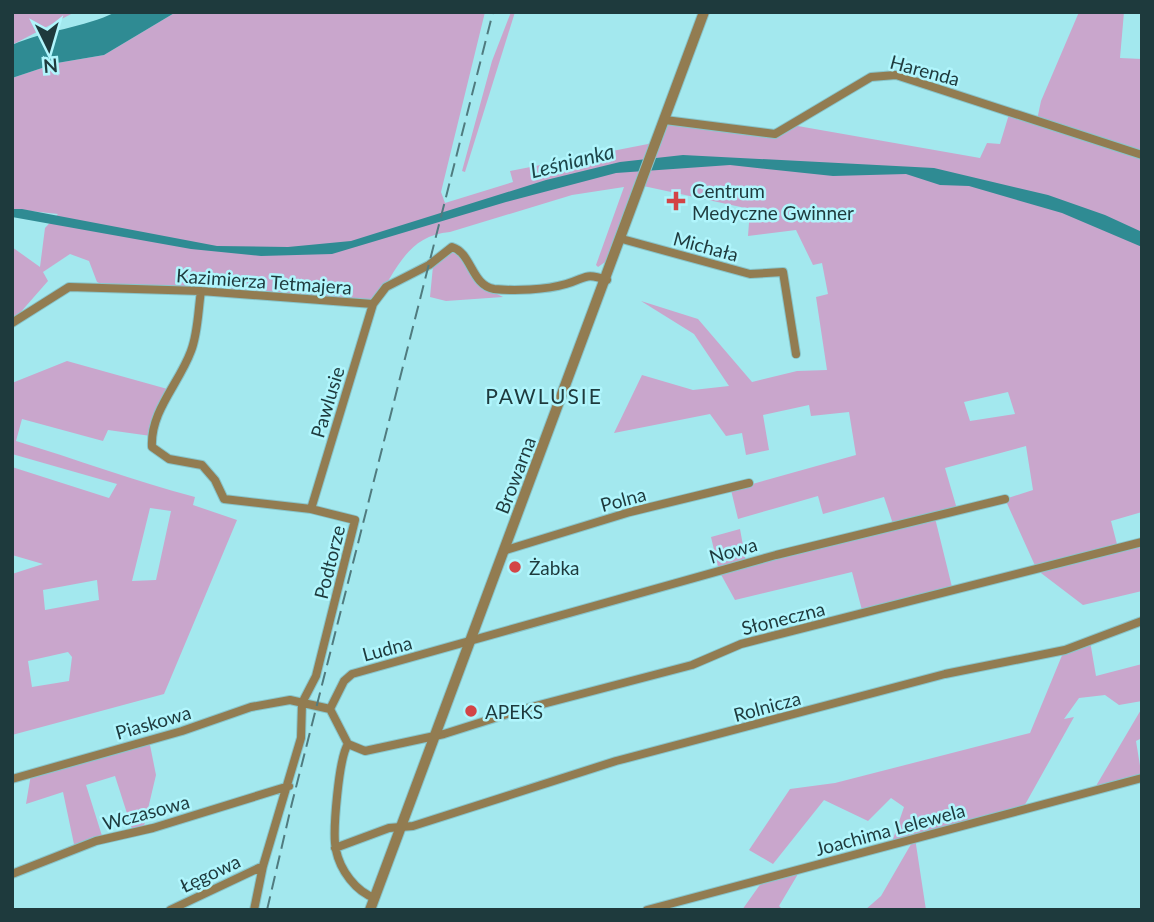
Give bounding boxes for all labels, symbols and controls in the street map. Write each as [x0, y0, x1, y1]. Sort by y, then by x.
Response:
north arrow [14, 14, 84, 84]
street label: Harenda [888, 50, 962, 90]
text: N [42, 54, 59, 79]
water label: Leśnianka [527, 138, 617, 182]
place label: Centrum Medyczne Gwinner [692, 179, 854, 224]
marker: Centrum Medyczne Gwinner [666, 191, 686, 211]
street label: Michała [671, 226, 741, 266]
street label: Kazimierza Tetmajera [175, 263, 353, 299]
street label: Pawlusie [305, 364, 349, 440]
district label: PAWLUSIE [485, 383, 603, 408]
street label: Browarna [490, 433, 540, 517]
street label: Polna [598, 482, 648, 516]
street label: Podtorze [309, 523, 349, 601]
street label: Nowa [706, 532, 760, 568]
place label: Żabka [529, 556, 580, 579]
marker: Żabka [507, 559, 523, 575]
street label: Słoneczna [739, 597, 827, 639]
street label: Ludna [360, 630, 414, 666]
street label: Rolnicza [731, 686, 803, 726]
street label: Piaskowa [113, 700, 193, 744]
place label: APEKS [485, 700, 543, 723]
marker: APEKS [463, 703, 479, 719]
street label: Wczasowa [100, 789, 192, 835]
street label: Joachima Lelewela [812, 798, 968, 860]
street label: Łęgowa [176, 849, 244, 897]

